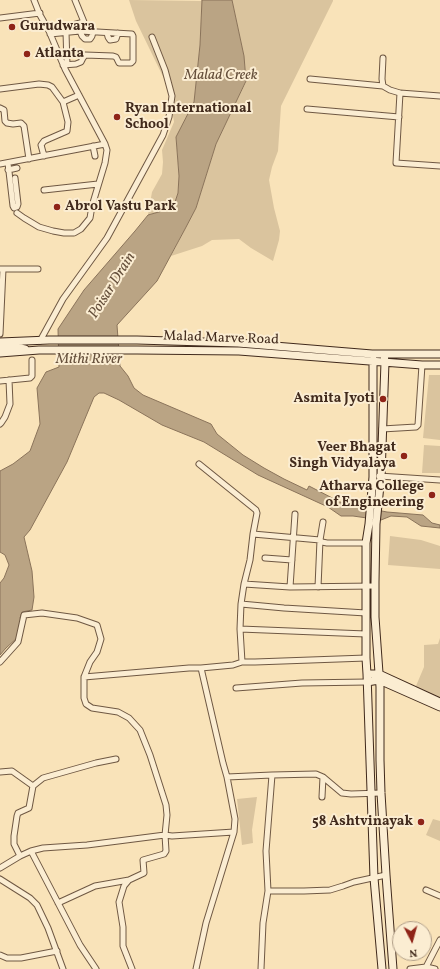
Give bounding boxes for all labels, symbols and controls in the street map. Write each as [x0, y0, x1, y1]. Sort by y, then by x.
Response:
place label: Gurudwara [20, 19, 95, 35]
marker: Gurudwara [7, 22, 17, 32]
place label: Atlanta [35, 46, 84, 62]
marker: Atlanta [22, 49, 32, 59]
water label: Malad Creek [184, 67, 258, 85]
place label: Ryan International School [125, 101, 251, 134]
marker: Ryan International School [112, 112, 122, 122]
place label: Abrol Vastu Park [65, 199, 176, 215]
marker: Abrol Vastu Park [52, 202, 62, 212]
water label: Poisar Drain [86, 250, 140, 322]
street label: Malad Marve Road [163, 329, 279, 349]
water label: Mithi River [56, 351, 122, 369]
place label: Asmita Jyoti [294, 391, 375, 407]
marker: Asmita Jyoti [378, 394, 388, 404]
place label: Veer Bhagat Singh Vidyalaya [289, 440, 396, 472]
marker: Veer Bhagat Singh Vidyalaya [399, 451, 409, 461]
place label: Atharva College of Engineering [319, 479, 424, 512]
marker: Atharva College of Engineering [427, 490, 437, 500]
place label: 58 Ashtvinayak [312, 814, 413, 830]
marker: 58 Ashtvinayak [416, 817, 426, 827]
north arrow [392, 921, 432, 961]
text: N [408, 945, 418, 960]

